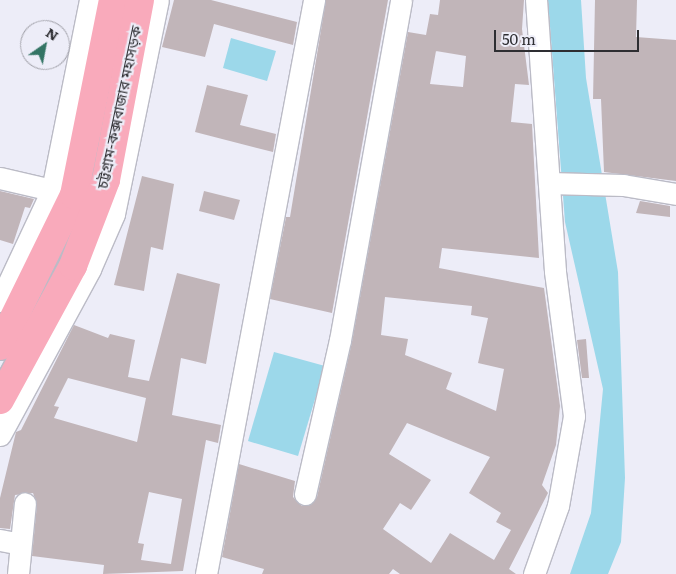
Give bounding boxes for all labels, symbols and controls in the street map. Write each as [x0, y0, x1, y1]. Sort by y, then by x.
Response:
north arrow [20, 20, 70, 70]
scale bar [496, 20, 641, 52]
text: N [42, 22, 63, 45]
street label: চট্টগ্রাম-কক্সবাজার মহাসড়ক [92, 24, 144, 190]
text: 50 m [502, 27, 536, 50]

